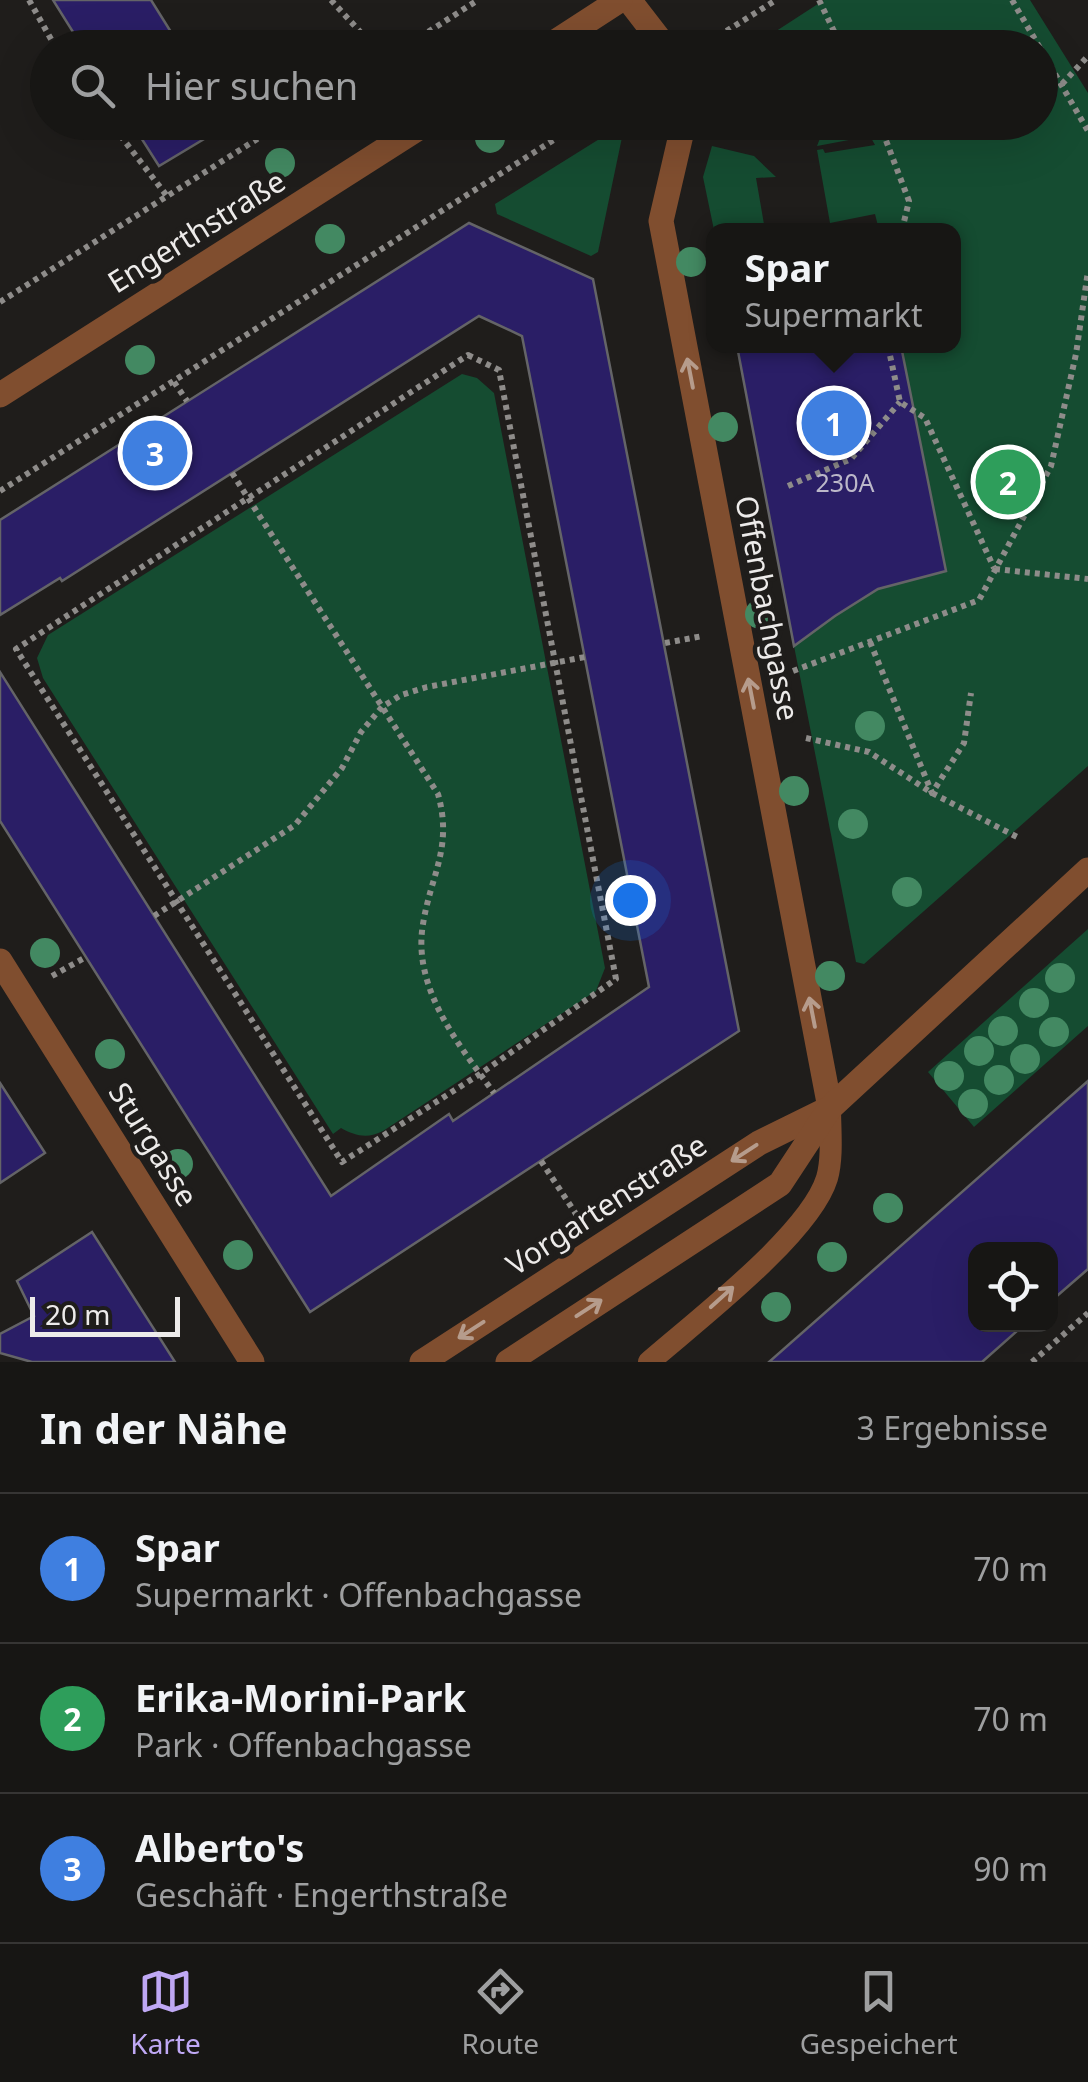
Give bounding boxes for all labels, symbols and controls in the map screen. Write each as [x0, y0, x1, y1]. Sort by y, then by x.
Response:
search box [30, 30, 1058, 140]
icon: search [65, 58, 120, 113]
text: Hier suchen [145, 59, 358, 111]
street label: Engerthstraße [99, 160, 293, 302]
popup [706, 223, 961, 353]
text: Spar [744, 241, 829, 293]
text: Supermarkt [744, 293, 923, 336]
one-way arrow [680, 358, 699, 390]
pin: 1 [802, 386, 866, 460]
pin: 3 [122, 416, 188, 490]
pin: 2 [976, 444, 1040, 520]
house number: 230A [816, 465, 874, 499]
street label: Offenbachgasse [726, 492, 810, 724]
one-way arrow [741, 677, 760, 709]
your location [605, 875, 656, 926]
one-way arrow [802, 996, 821, 1029]
street label: Sturgasse [100, 1074, 208, 1214]
street label: Vorgartenstraße [498, 1124, 714, 1284]
one-way arrow [730, 1142, 759, 1163]
map controls [968, 1242, 1058, 1332]
button: locate [968, 1242, 1058, 1332]
one-way arrow [709, 1286, 734, 1309]
scale bar [30, 1292, 180, 1336]
text: 20 m [45, 1295, 111, 1333]
one-way arrow [575, 1298, 603, 1319]
one-way arrow [458, 1319, 486, 1340]
text: In der Nähe [40, 1399, 288, 1456]
text: 3 Ergebnisse [857, 1406, 1048, 1449]
text: Spar [135, 1521, 220, 1573]
text: 1 [63, 1547, 82, 1590]
text: 70 m [973, 1547, 1048, 1590]
text: Supermarkt · Offenbachgasse [135, 1573, 582, 1616]
text: Erika-Morini-Park [135, 1671, 466, 1723]
text: 2 [63, 1697, 82, 1740]
text: 70 m [973, 1697, 1048, 1740]
text: Park · Offenbachgasse [135, 1723, 472, 1766]
text: Alberto's [135, 1821, 304, 1873]
text: 3 [63, 1847, 82, 1890]
text: 90 m [973, 1847, 1048, 1890]
text: Geschäft · Engerthstraße [135, 1873, 508, 1916]
tab: Karte [130, 1964, 201, 2062]
tab: Route [461, 1964, 539, 2062]
tab: Gespeichert [800, 1964, 958, 2062]

